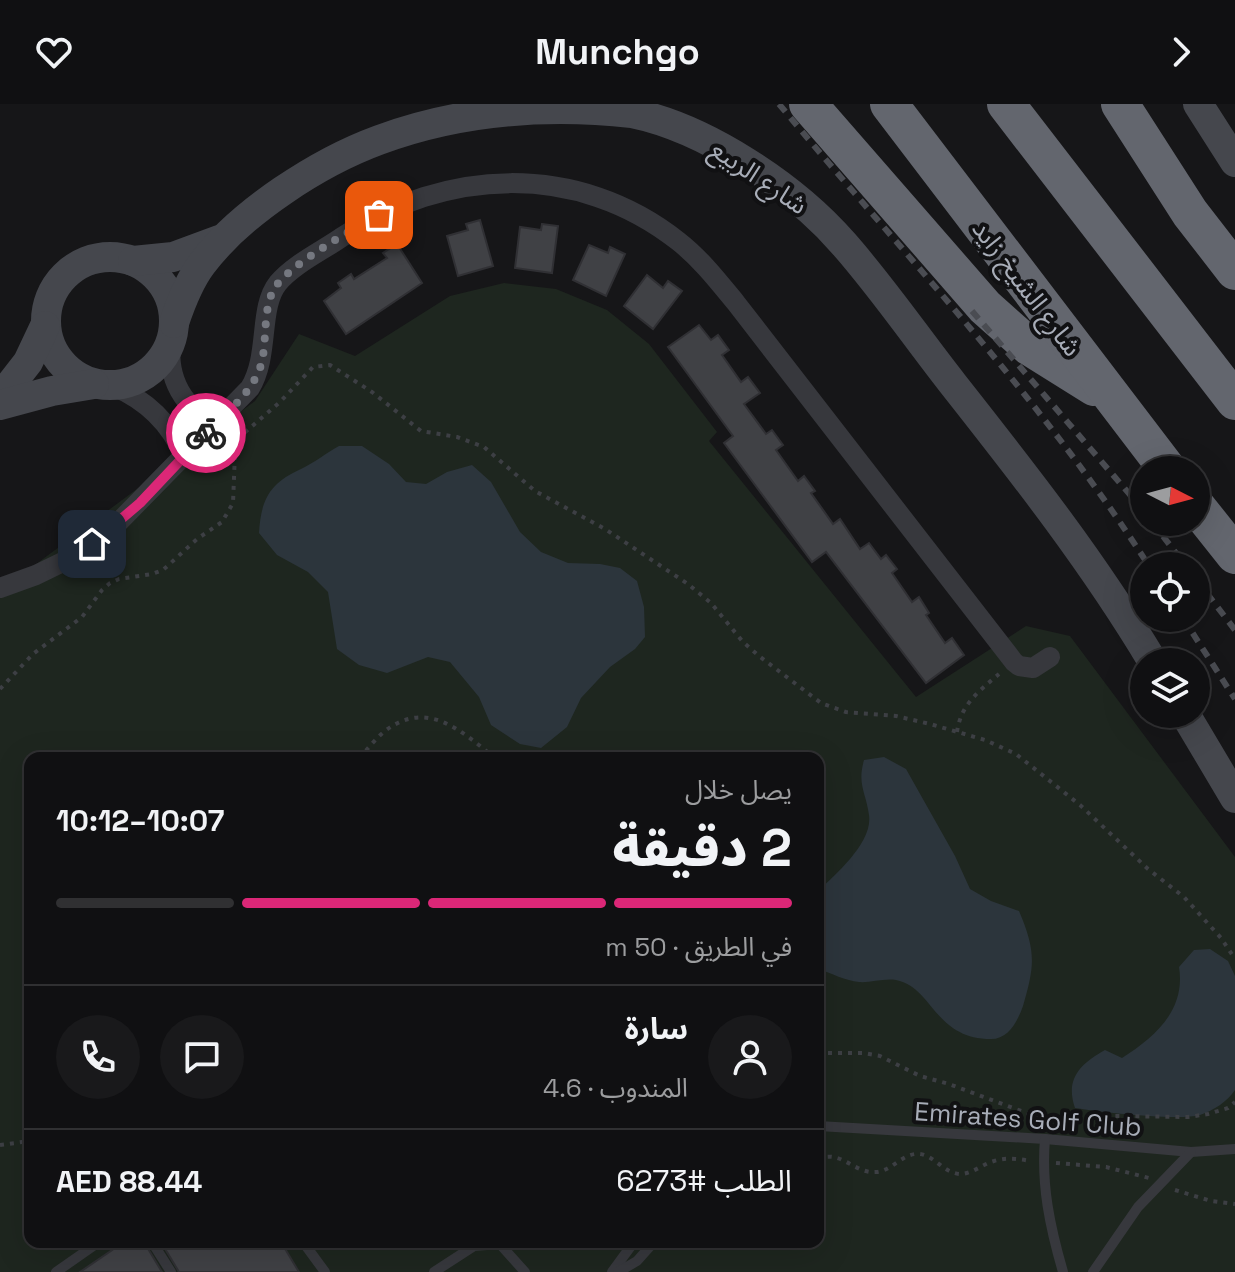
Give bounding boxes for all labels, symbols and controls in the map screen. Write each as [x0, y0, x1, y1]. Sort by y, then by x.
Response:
text: Munchgo [535, 29, 700, 75]
icon: heart [32, 30, 76, 74]
icon: forward [1159, 30, 1203, 74]
street label: شارع الربيع [702, 132, 814, 224]
pin [345, 181, 413, 249]
icon: bag [357, 193, 401, 237]
street label: شارع الشيخ زايد [962, 213, 1089, 365]
courier [166, 393, 246, 473]
icon: bike [184, 411, 228, 455]
north arrow [1130, 456, 1210, 536]
map controls [1130, 456, 1210, 728]
pin [58, 510, 126, 578]
icon: home [70, 522, 114, 566]
button: locate [1130, 552, 1210, 632]
button: layers [1130, 648, 1210, 728]
text: يصل خلال [685, 773, 792, 807]
text: 10:07–10:12 [56, 801, 224, 840]
text: 2 دقيقة [612, 815, 792, 881]
text: في الطريق · 50 m [605, 930, 792, 964]
text: سارة [625, 1009, 688, 1048]
button: phone [56, 1015, 140, 1099]
button: chat [160, 1015, 244, 1099]
button: person [708, 1015, 792, 1099]
text: المندوب · 4.6 [543, 1071, 688, 1105]
street label: Emirates Golf Club [913, 1094, 1143, 1144]
text: الطلب #6273 [616, 1161, 792, 1200]
text: AED 88.44 [56, 1162, 202, 1201]

